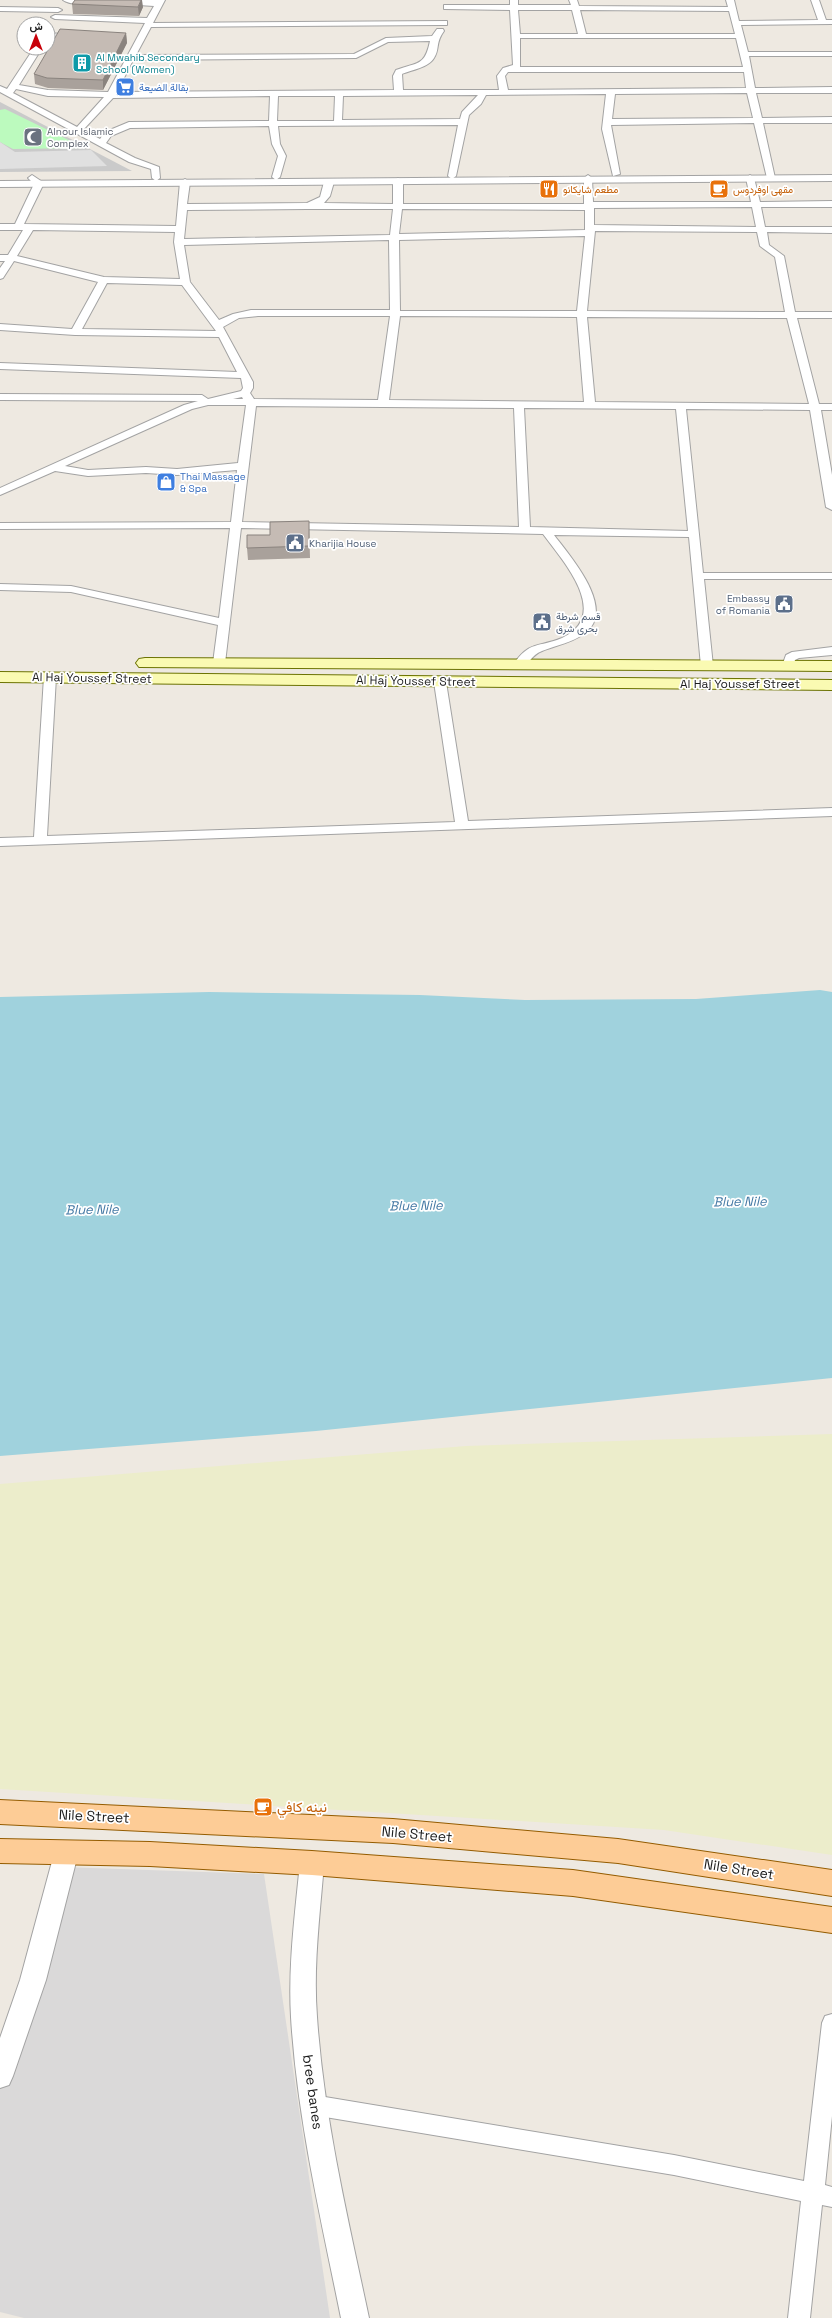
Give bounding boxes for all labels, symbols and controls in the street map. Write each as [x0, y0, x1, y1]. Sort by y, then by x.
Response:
north arrow [16, 16, 56, 56]
text: ش [29, 19, 43, 33]
place label: Al Mwahib Secondary School (Women) [96, 51, 200, 76]
building icon: Al Mwahib Secondary School (Women) [71, 52, 93, 74]
supermarket icon: بقالة الضيعة [114, 76, 136, 98]
place label: بقالة الضيعة [139, 81, 189, 94]
place label: Alnour Islamic Complex [47, 125, 113, 150]
mosque icon: Alnour Islamic Complex [22, 126, 44, 148]
restaurant icon: مطعم شايكانو [538, 178, 560, 200]
cafe icon: مقهى اوفردوس [708, 178, 730, 200]
place label: مطعم شايكانو [563, 183, 618, 196]
place label: مقهى اوفردوس [733, 183, 793, 196]
place label: Thai Massage & Spa [180, 470, 246, 495]
shop icon: Thai Massage & Spa [155, 471, 177, 493]
public building icon: Kharijia House [284, 532, 306, 554]
place label: Kharijia House [309, 537, 377, 550]
place label: Embassy of Romania [716, 592, 770, 617]
public building icon: Embassy of Romania [773, 593, 795, 615]
place label: قسم شرطة بحرى شرق [556, 610, 601, 635]
public building icon: قسم شرطة بحرى شرق [531, 611, 553, 633]
street label: Al Haj Youssef Street [32, 669, 152, 687]
street label: Al Haj Youssef Street [356, 672, 476, 690]
street label: Al Haj Youssef Street [680, 676, 800, 692]
water label: Blue Nile [713, 1193, 768, 1210]
water label: Blue Nile [389, 1197, 444, 1214]
water label: Blue Nile [65, 1201, 120, 1218]
cafe icon: نينه كافي [252, 1796, 274, 1818]
place label: نينه كافي [277, 1798, 327, 1819]
street label: Nile Street [58, 1805, 130, 1827]
street label: Nile Street [381, 1822, 453, 1846]
street label: Nile Street [703, 1855, 775, 1883]
street label: bree banes [299, 2053, 327, 2131]

